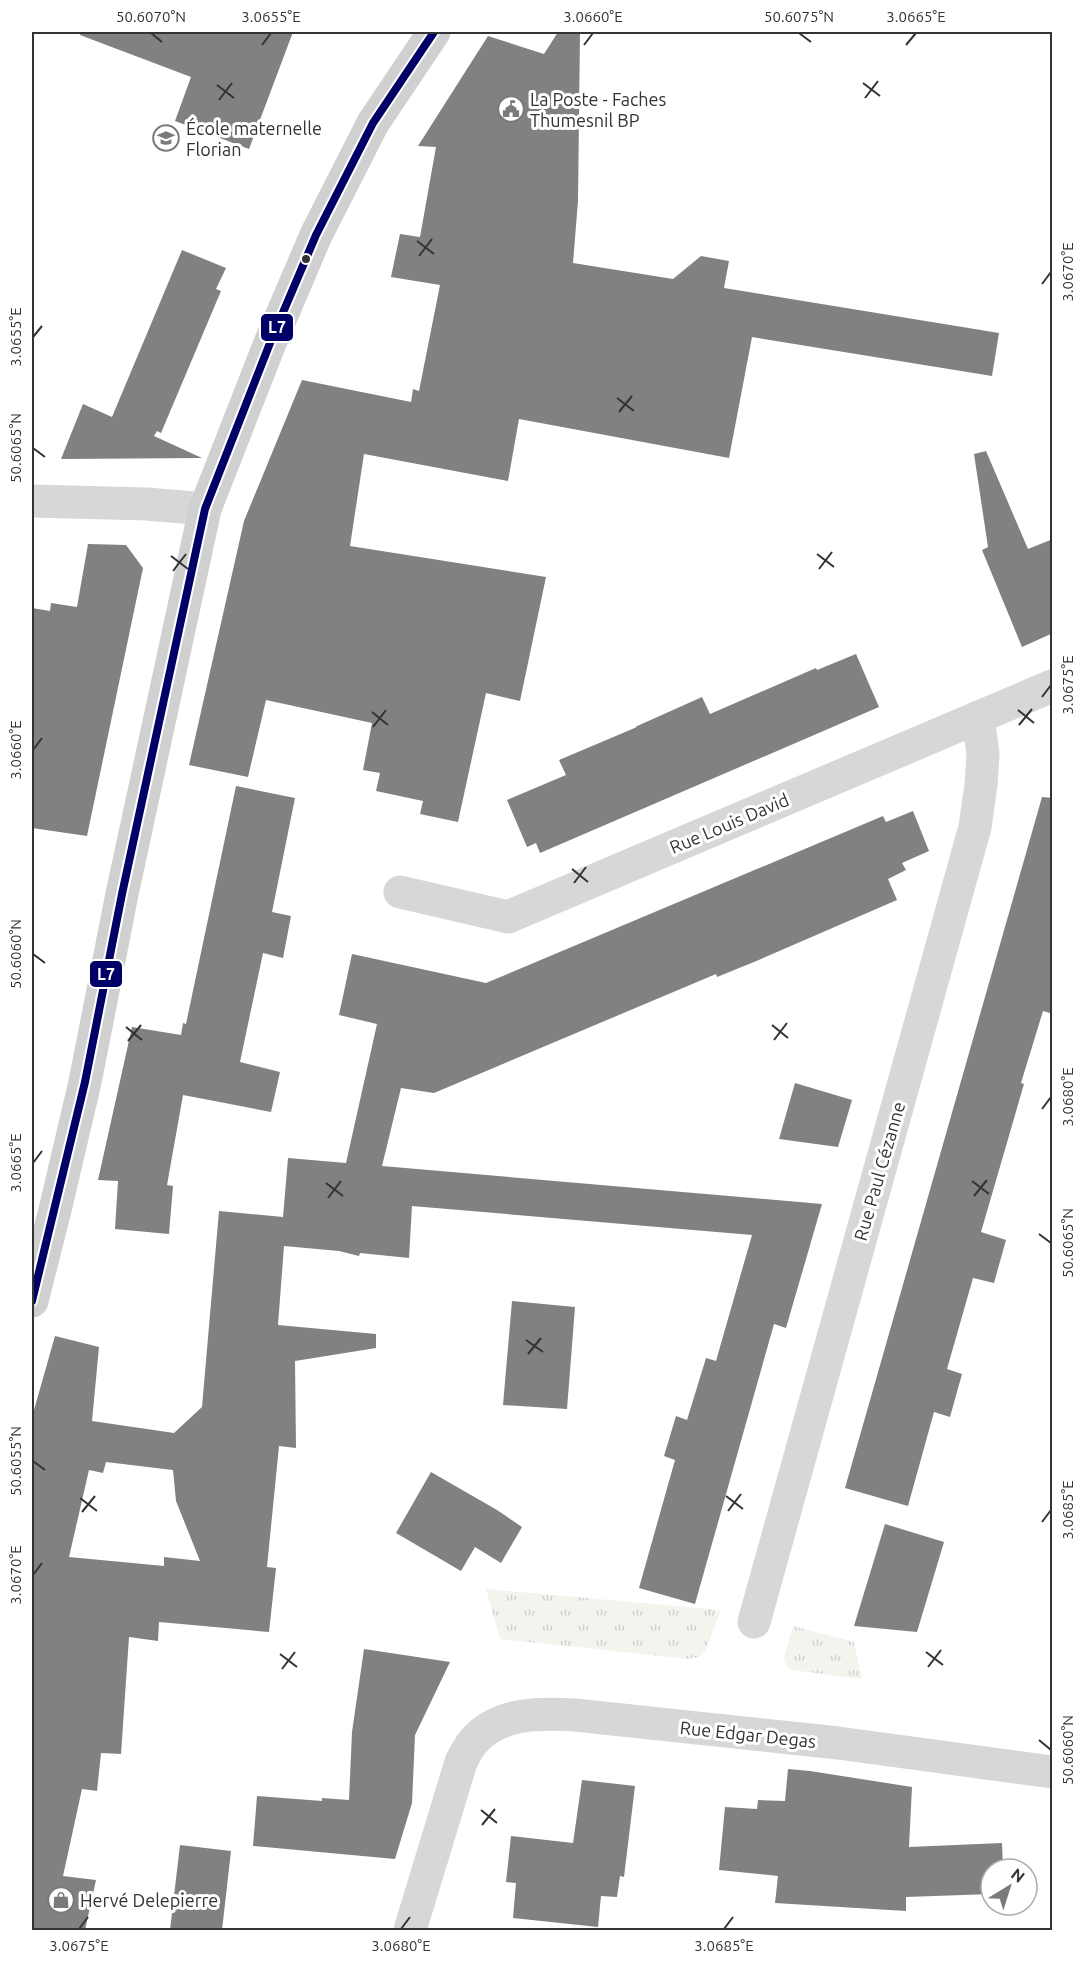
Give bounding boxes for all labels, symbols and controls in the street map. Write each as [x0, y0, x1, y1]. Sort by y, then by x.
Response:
text: 50.6070°N [116, 8, 186, 25]
text: 3.0655°E [241, 8, 301, 25]
text: 3.0660°E [563, 8, 623, 25]
text: 50.6075°N [764, 8, 834, 25]
text: 3.0665°E [886, 8, 946, 25]
place label: La Poste - Faches Thumesnil BP [530, 89, 667, 130]
public building icon: La Poste - Faches Thumesnil BP [496, 94, 526, 124]
place label: École maternelle Florian [186, 117, 322, 159]
school or university icon: École maternelle Florian [151, 123, 181, 153]
text: 3.0670°E [1059, 242, 1076, 302]
unlabelled marker [300, 253, 312, 265]
text: 3.0655°E [7, 307, 24, 367]
line badge: L7 [260, 313, 294, 342]
text: L7 [268, 318, 286, 336]
text: 50.6065°N [7, 413, 24, 483]
text: 3.0675°E [1059, 655, 1076, 715]
text: 3.0660°E [7, 720, 24, 780]
street label: Rue Louis David [666, 789, 792, 857]
text: 50.6060°N [7, 919, 24, 989]
line badge: L7 [89, 960, 123, 988]
text: L7 [97, 965, 115, 983]
text: 3.0680°E [1059, 1067, 1076, 1127]
street label: Rue Paul Cézanne [850, 1099, 908, 1243]
text: 3.0665°E [7, 1133, 24, 1193]
text: 50.6065°N [1059, 1208, 1076, 1278]
text: 50.6055°N [7, 1426, 24, 1496]
text: 3.0685°E [1059, 1480, 1076, 1540]
text: 3.0670°E [7, 1545, 24, 1605]
text: 50.6060°N [1059, 1715, 1076, 1785]
street label: Rue Edgar Degas [679, 1717, 817, 1751]
north arrow [979, 1857, 1039, 1917]
text: N [1008, 1864, 1028, 1886]
shop icon: Hervé Delepierre [46, 1885, 76, 1915]
place label: Hervé Delepierre [80, 1890, 218, 1910]
text: 3.0675°E [49, 1937, 109, 1954]
text: 3.0680°E [371, 1937, 431, 1954]
text: 3.0685°E [694, 1937, 754, 1954]

